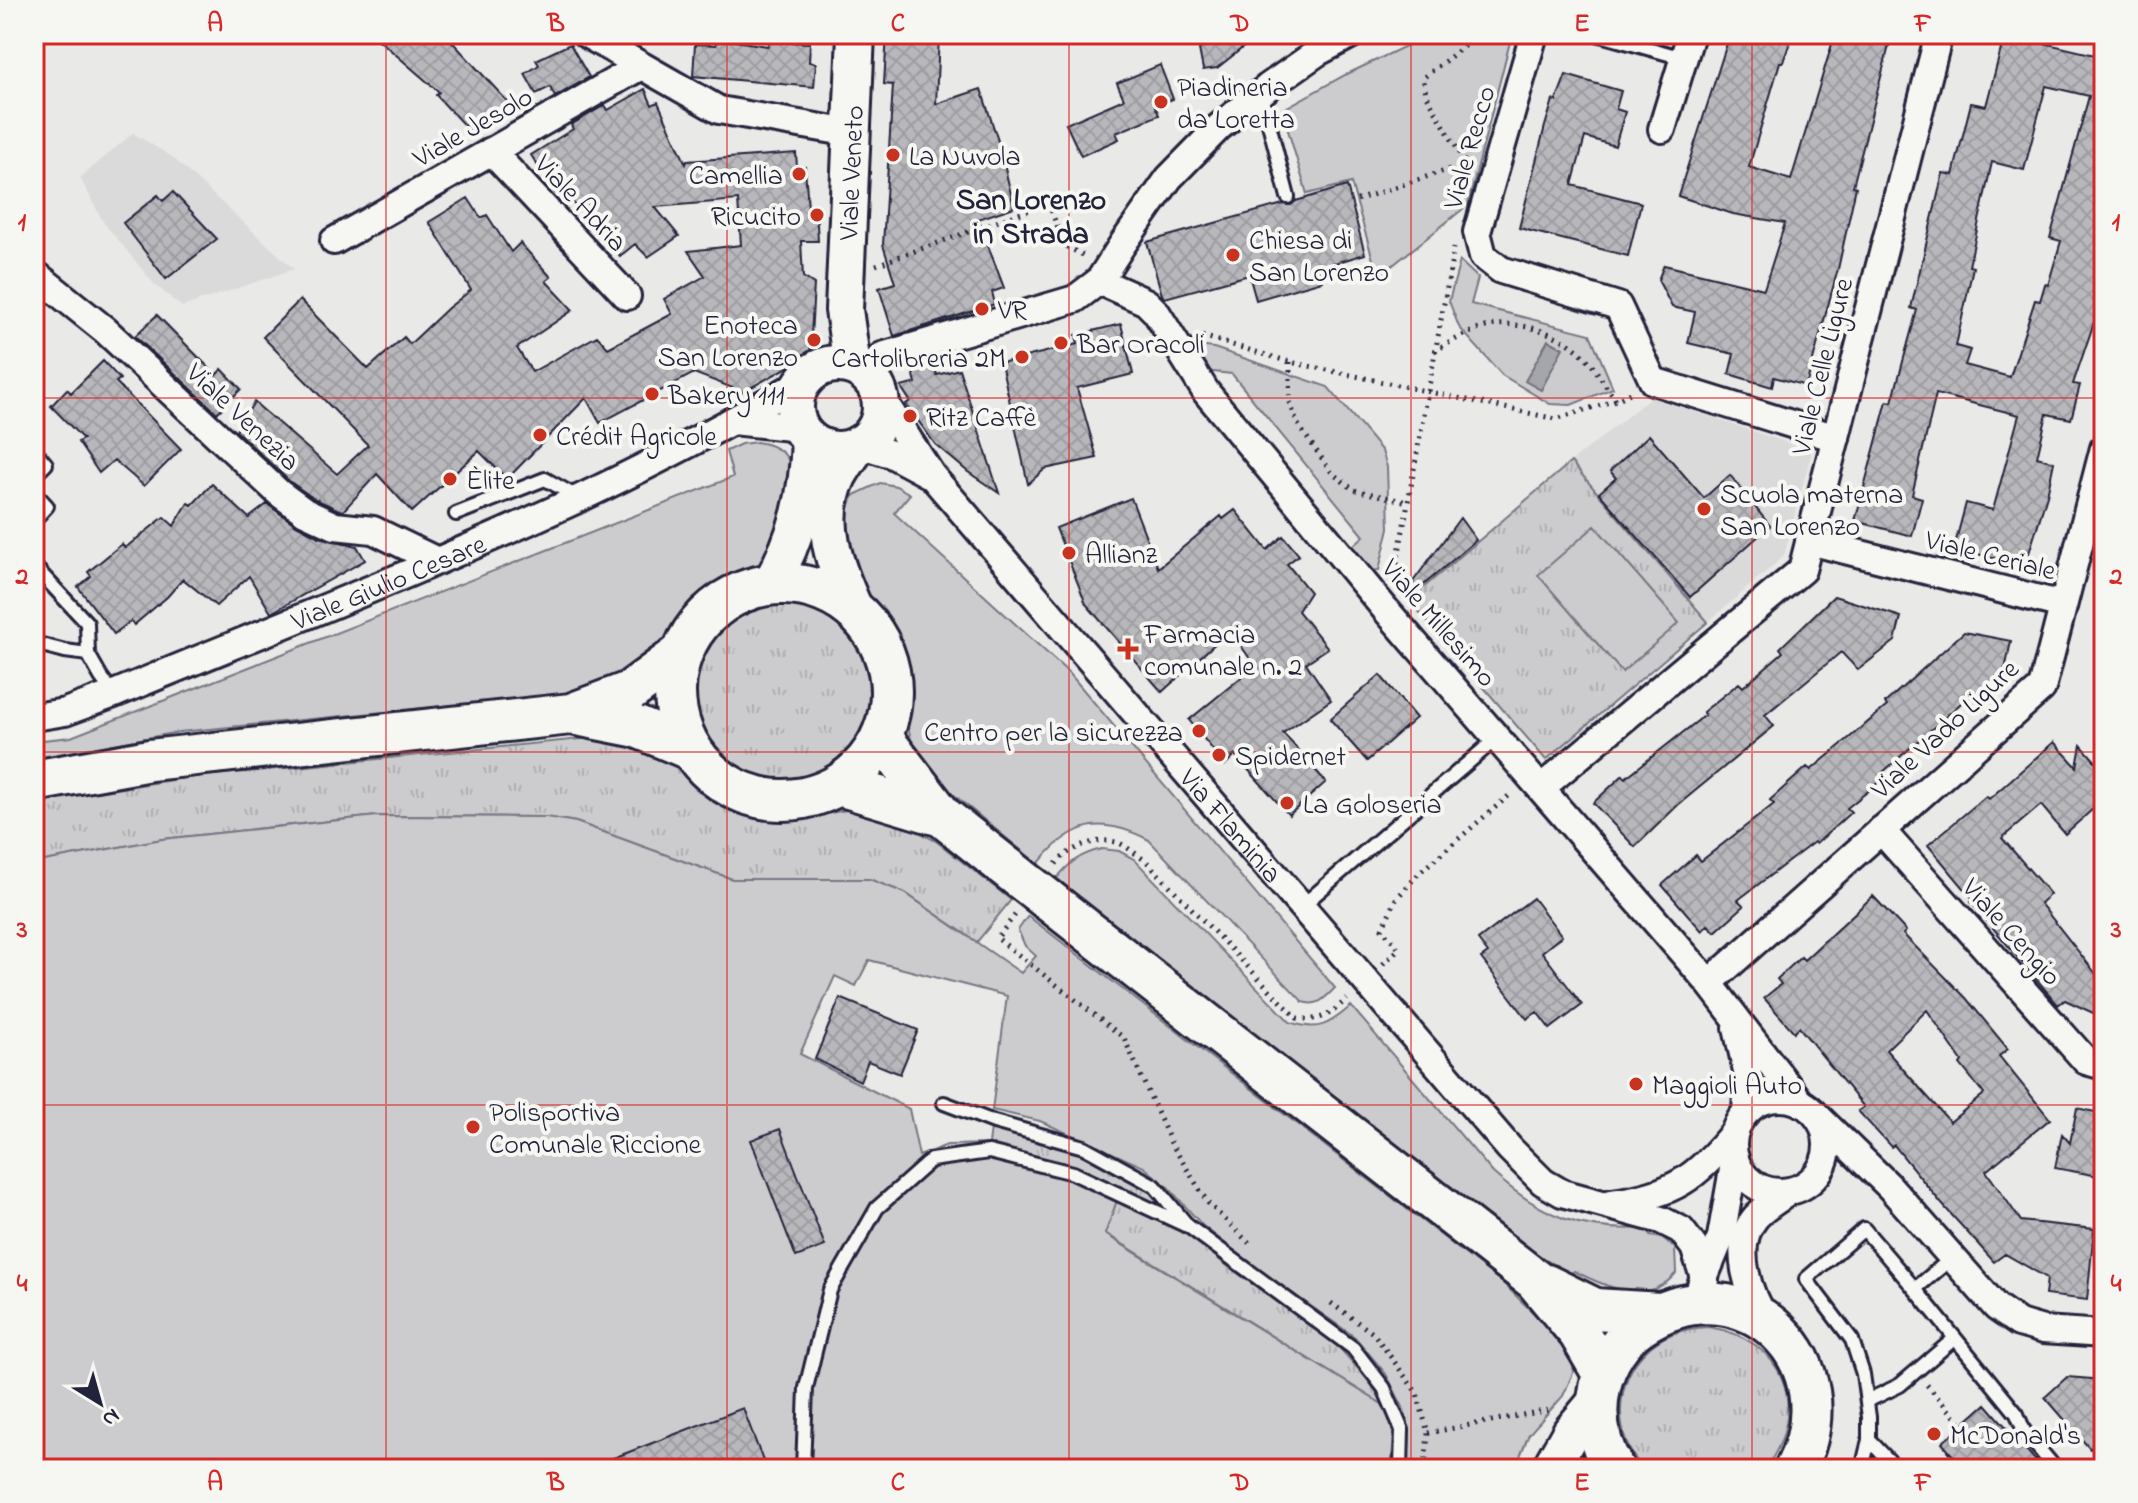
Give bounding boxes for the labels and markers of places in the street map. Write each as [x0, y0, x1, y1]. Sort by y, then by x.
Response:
place label: Piadineria da Loretta [1177, 69, 1295, 142]
marker: Piadineria da Loretta [1152, 93, 1170, 111]
place label: La Nuvola [909, 138, 1021, 179]
marker: La Nuvola [884, 146, 902, 164]
place label: Camellia [689, 157, 783, 198]
marker: Camellia [790, 165, 808, 183]
place label: Ricucito [711, 198, 801, 239]
marker: Ricucito [808, 206, 826, 224]
place label: Chiesa di San Lorenzo [1249, 222, 1389, 295]
marker: Chiesa di San Lorenzo [1224, 246, 1242, 264]
place label: VR [997, 292, 1027, 333]
marker: VR [973, 300, 991, 318]
place label: Enoteca San Lorenzo [658, 307, 798, 380]
place label: Bar Oracoli [1076, 326, 1205, 367]
marker: Enoteca San Lorenzo [805, 331, 823, 349]
marker: Bar Oracoli [1052, 334, 1070, 352]
place label: Cartolibreria 2M [831, 340, 1006, 381]
marker: Cartolibreria 2M [1013, 348, 1031, 366]
place label: Bakery 111 [667, 377, 785, 418]
marker: Bakery 111 [643, 385, 661, 403]
place label: Ritz Caffè [926, 399, 1037, 440]
marker: Ritz Caffè [901, 407, 919, 425]
place label: Crédit Agricole [556, 418, 717, 459]
marker: Crédit Agricole [531, 426, 549, 444]
place label: Èlite [466, 462, 515, 503]
marker: Èlite [441, 470, 459, 488]
place label: Scuola materna San Lorenzo [1720, 476, 1903, 549]
marker: Scuola materna San Lorenzo [1695, 500, 1713, 518]
place label: Allianz [1085, 536, 1158, 577]
marker: Allianz [1060, 544, 1078, 562]
place label: Farmacia comunale n. 2 [1143, 616, 1302, 689]
marker: Farmacia comunale n. 2 [1119, 640, 1137, 658]
place label: Centro per la sicurezza [924, 714, 1183, 755]
marker: Centro per la sicurezza [1190, 722, 1208, 740]
place label: Spidernet [1235, 738, 1346, 779]
marker: Spidernet [1210, 746, 1228, 764]
place label: La Goloseria [1303, 786, 1442, 827]
marker: La Goloseria [1278, 794, 1296, 812]
place label: Maggioli Auto [1652, 1067, 1802, 1108]
marker: Maggioli Auto [1627, 1075, 1645, 1093]
place label: Polisportiva Comunale Riccione [489, 1094, 702, 1167]
marker: Polisportiva Comunale Riccione [464, 1118, 482, 1136]
place label: McDonald's [1950, 1417, 2081, 1458]
marker: McDonald's [1925, 1425, 1943, 1443]

